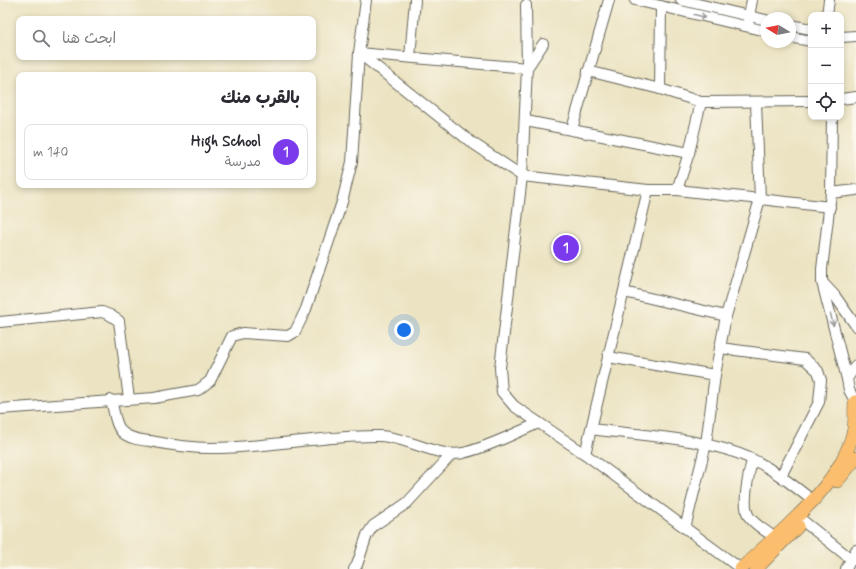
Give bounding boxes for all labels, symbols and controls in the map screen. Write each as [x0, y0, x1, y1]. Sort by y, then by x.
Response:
one-way arrow [694, 12, 707, 20]
north arrow [760, 12, 796, 48]
map controls [808, 12, 844, 120]
button: + [808, 12, 844, 48]
search box [16, 16, 316, 60]
icon: search [30, 27, 52, 49]
text: ابحث هنا [62, 29, 116, 49]
button: − [808, 48, 844, 84]
button: locate [808, 84, 844, 120]
text: بالقرب منك [221, 87, 300, 109]
text: High School [191, 132, 261, 152]
text: 140 m [33, 144, 68, 161]
text: 1 [283, 144, 289, 161]
text: مدرسة [225, 154, 261, 171]
pin: 1 [553, 233, 579, 263]
one-way arrow [828, 313, 836, 326]
your location [394, 320, 414, 340]

